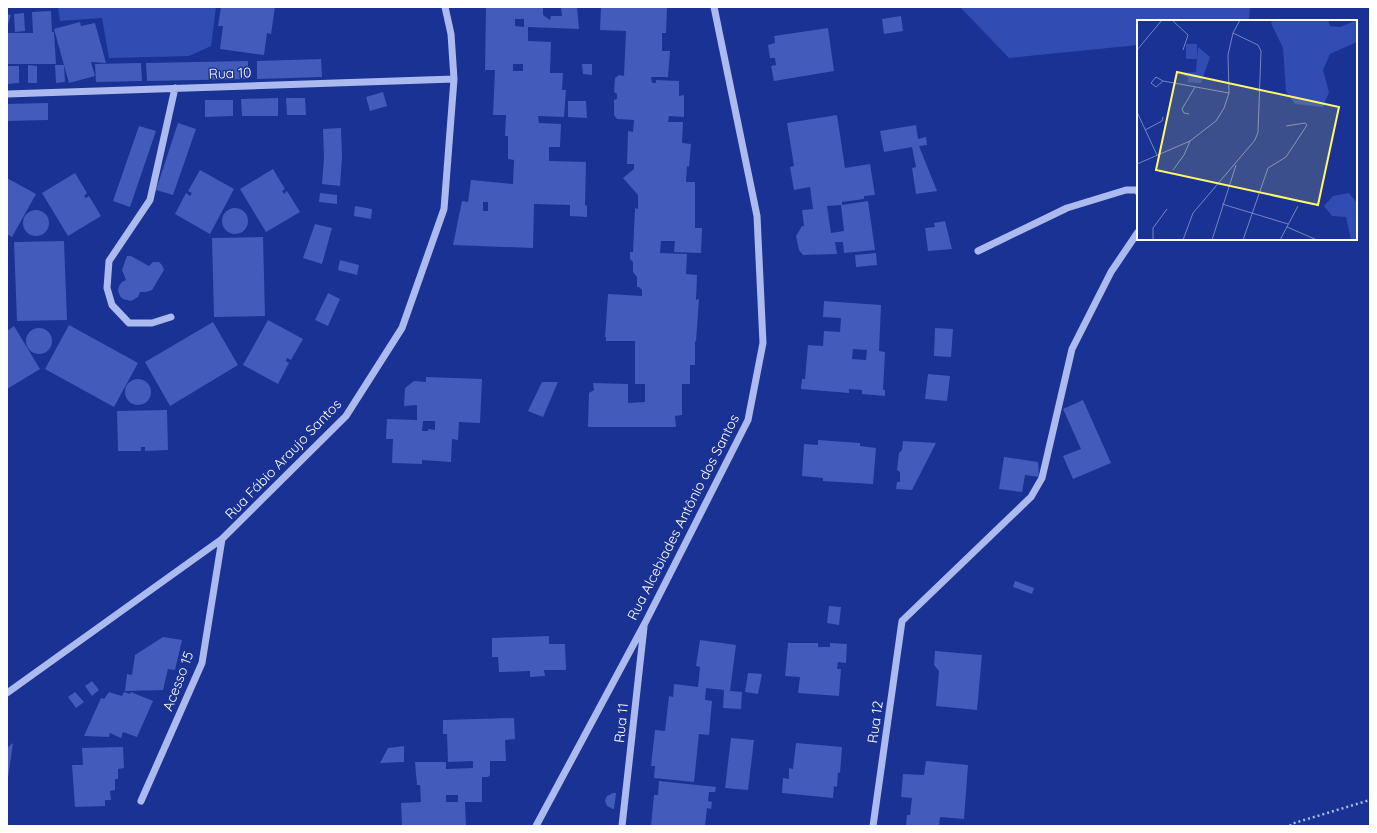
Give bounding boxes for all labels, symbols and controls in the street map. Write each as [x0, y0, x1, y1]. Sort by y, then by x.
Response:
inset map [1137, 20, 1357, 240]
street label: Rua 10 [208, 63, 252, 83]
street label: Rua Fábio Araujo Santos [221, 395, 345, 523]
street label: Rua Alcebiades Antônio dos Santos [623, 411, 743, 623]
street label: Acesso 15 [158, 649, 198, 713]
street label: Rua 12 [863, 699, 887, 744]
street label: Rua 11 [610, 702, 632, 744]

